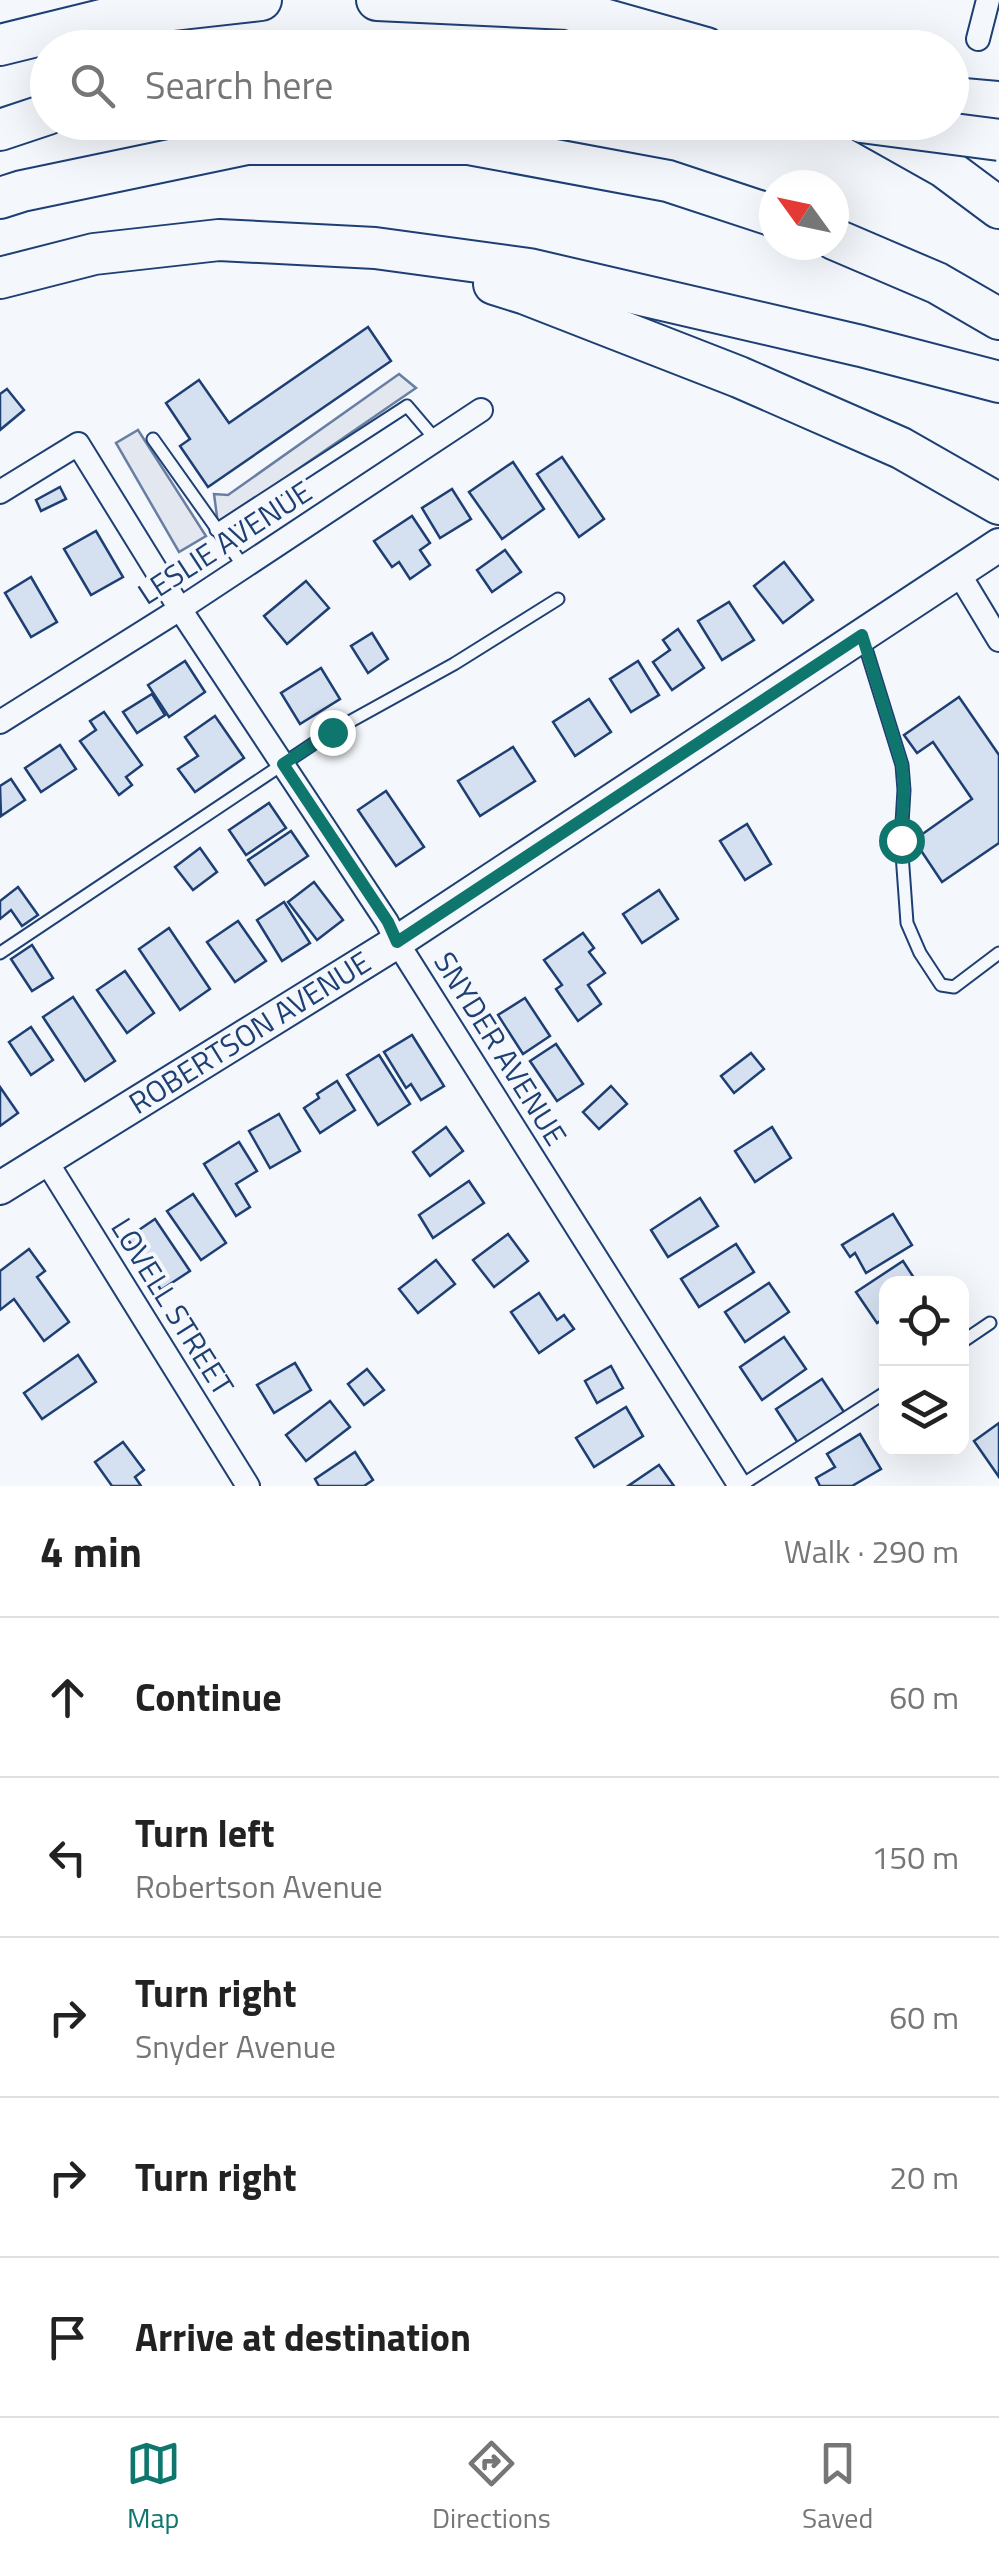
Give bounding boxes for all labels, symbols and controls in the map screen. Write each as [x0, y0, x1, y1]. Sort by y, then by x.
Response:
search box [30, 30, 969, 140]
text: Search here [145, 56, 333, 114]
icon: search [65, 58, 120, 113]
north arrow [759, 170, 849, 260]
street label: LESLIE AVENUE [128, 469, 321, 616]
route end [310, 710, 356, 756]
route start [879, 818, 925, 864]
street label: ROBERTSON AVENUE [120, 939, 379, 1125]
street label: SNYDER AVENUE [423, 943, 579, 1154]
street label: LOVELL STREET [100, 1209, 246, 1405]
map controls [879, 1276, 969, 1456]
button: locate [879, 1276, 969, 1366]
button: layers [879, 1366, 969, 1456]
text: 4 min [40, 1519, 142, 1583]
text: Walk · 290 m [784, 1527, 959, 1575]
text: Continue [135, 1668, 282, 1726]
icon: ahead [40, 1670, 95, 1725]
text: 60 m [889, 1673, 959, 1721]
text: Turn left [135, 1804, 275, 1862]
icon: left [40, 1830, 95, 1885]
text: 150 m [871, 1833, 959, 1881]
text: Robertson Avenue [135, 1862, 383, 1910]
text: Turn right [135, 1964, 297, 2022]
icon: right [40, 1990, 95, 2045]
text: 60 m [889, 1993, 959, 2041]
text: Snyder Avenue [135, 2022, 336, 2070]
text: Turn right [135, 2148, 297, 2206]
icon: right [40, 2150, 95, 2205]
text: 20 m [889, 2153, 959, 2201]
text: Arrive at destination [135, 2308, 471, 2366]
icon: arrive [40, 2310, 95, 2365]
tab: Map [126, 2436, 181, 2539]
tab: Directions [432, 2436, 551, 2539]
tab: Saved [802, 2436, 873, 2539]

